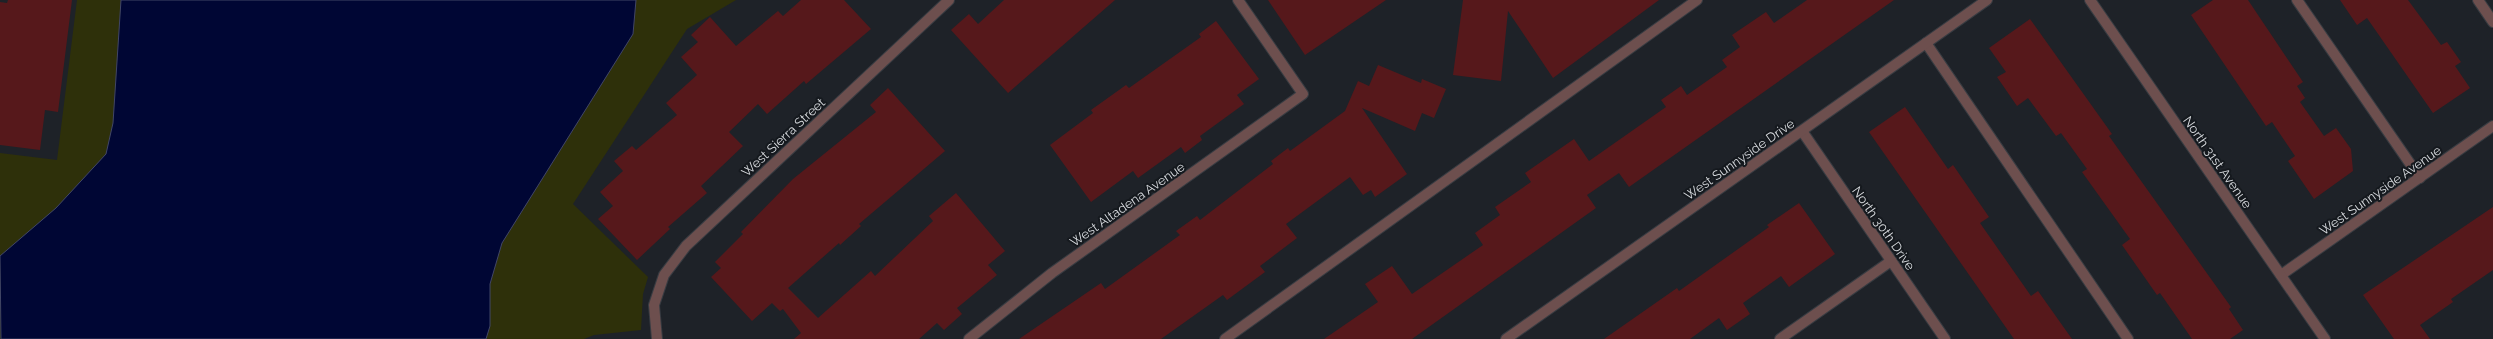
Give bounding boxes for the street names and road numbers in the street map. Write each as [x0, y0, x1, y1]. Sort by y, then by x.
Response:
street label: West Sierra Street [739, 95, 828, 180]
street label: North 31st Avenue [2180, 113, 2255, 212]
street label: West Sunnyside Drive [1681, 115, 1798, 203]
street label: West Sunnyside Avenue [2317, 142, 2444, 238]
street label: West Altadena Avenue [1067, 159, 1188, 250]
street label: North 30th Drive [1849, 184, 1918, 273]

